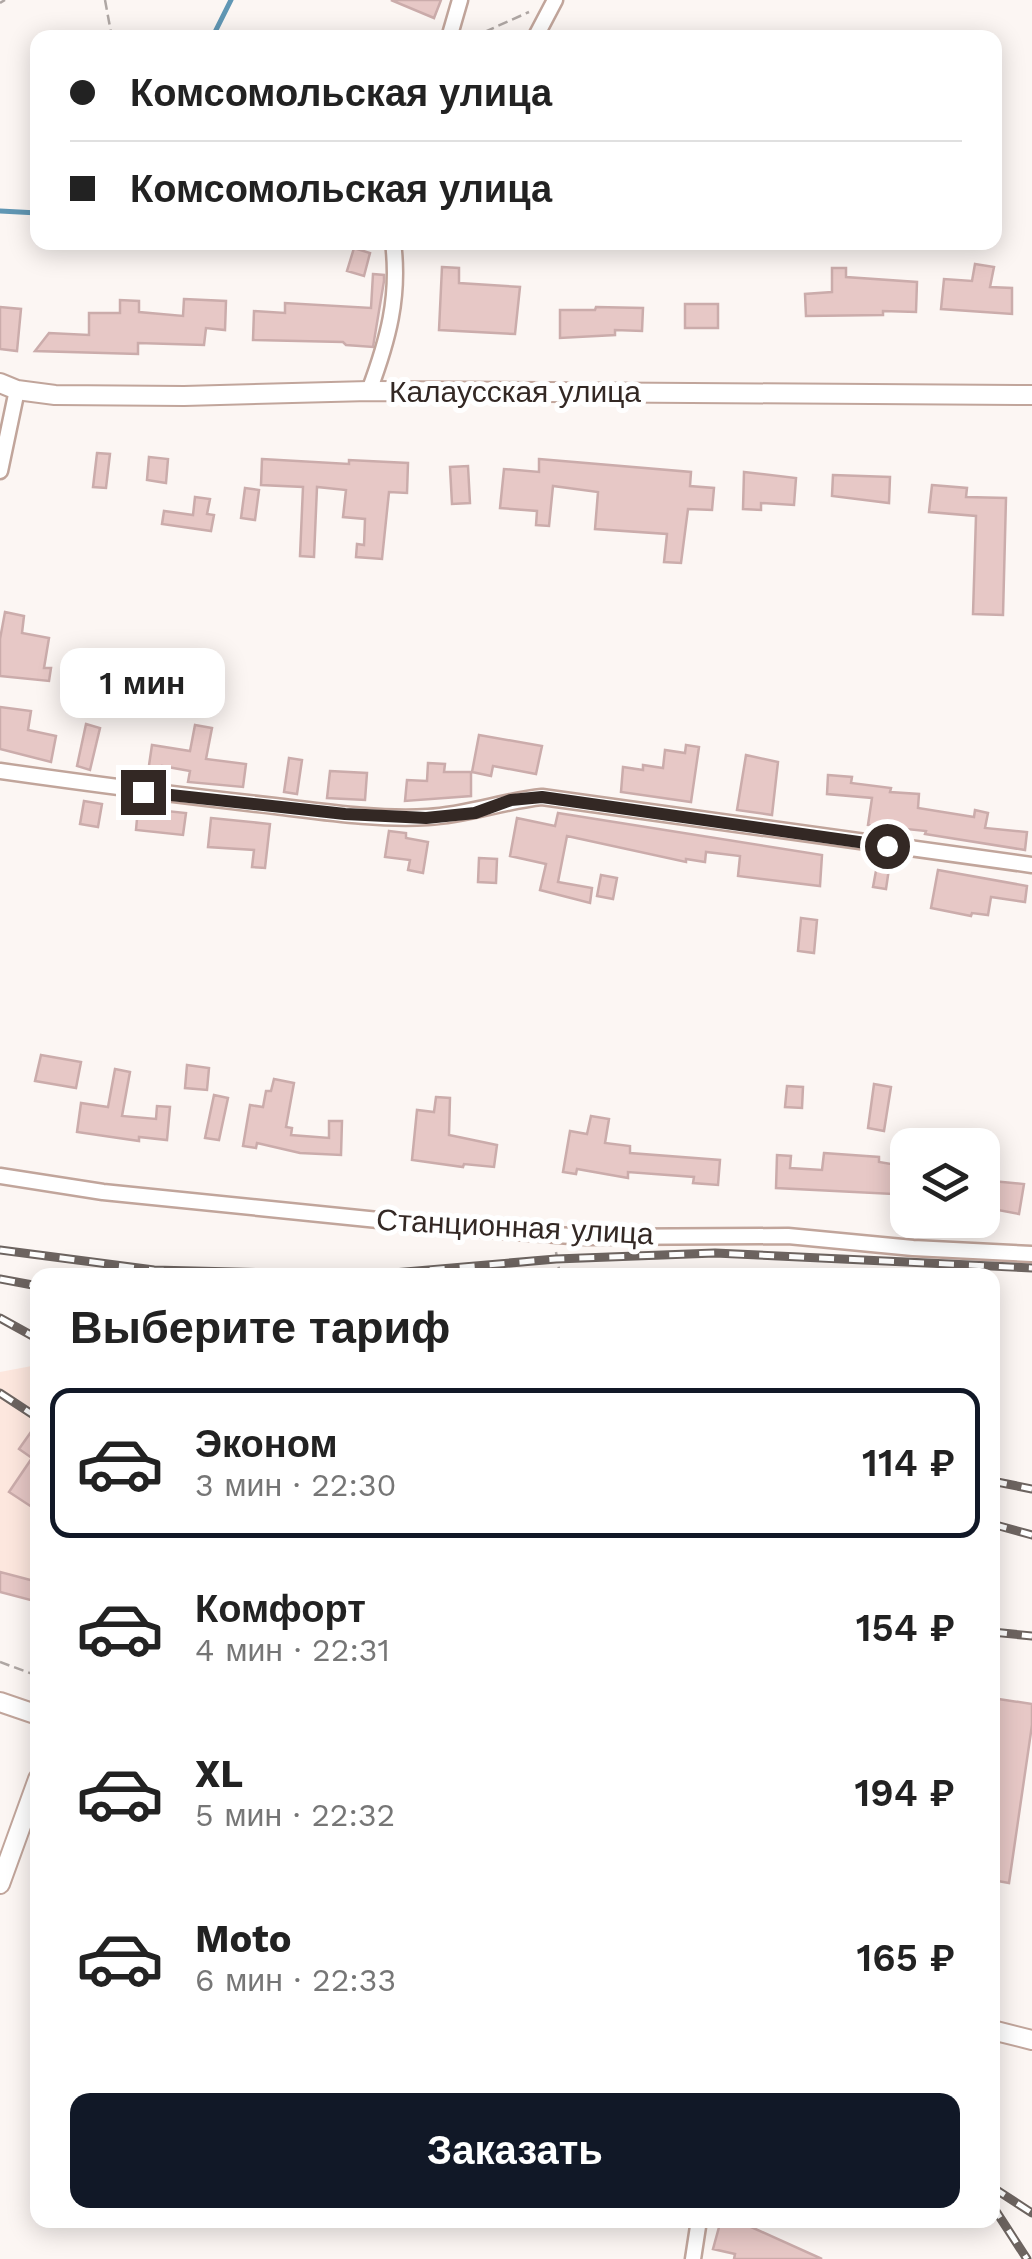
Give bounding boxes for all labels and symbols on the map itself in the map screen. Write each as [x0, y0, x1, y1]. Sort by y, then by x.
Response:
street label: Калаусская улица [389, 374, 641, 409]
callout: 1 мин [61, 647, 226, 717]
route end [121, 770, 166, 815]
route start [865, 824, 910, 869]
street label: Станционная улица [375, 1202, 655, 1251]

